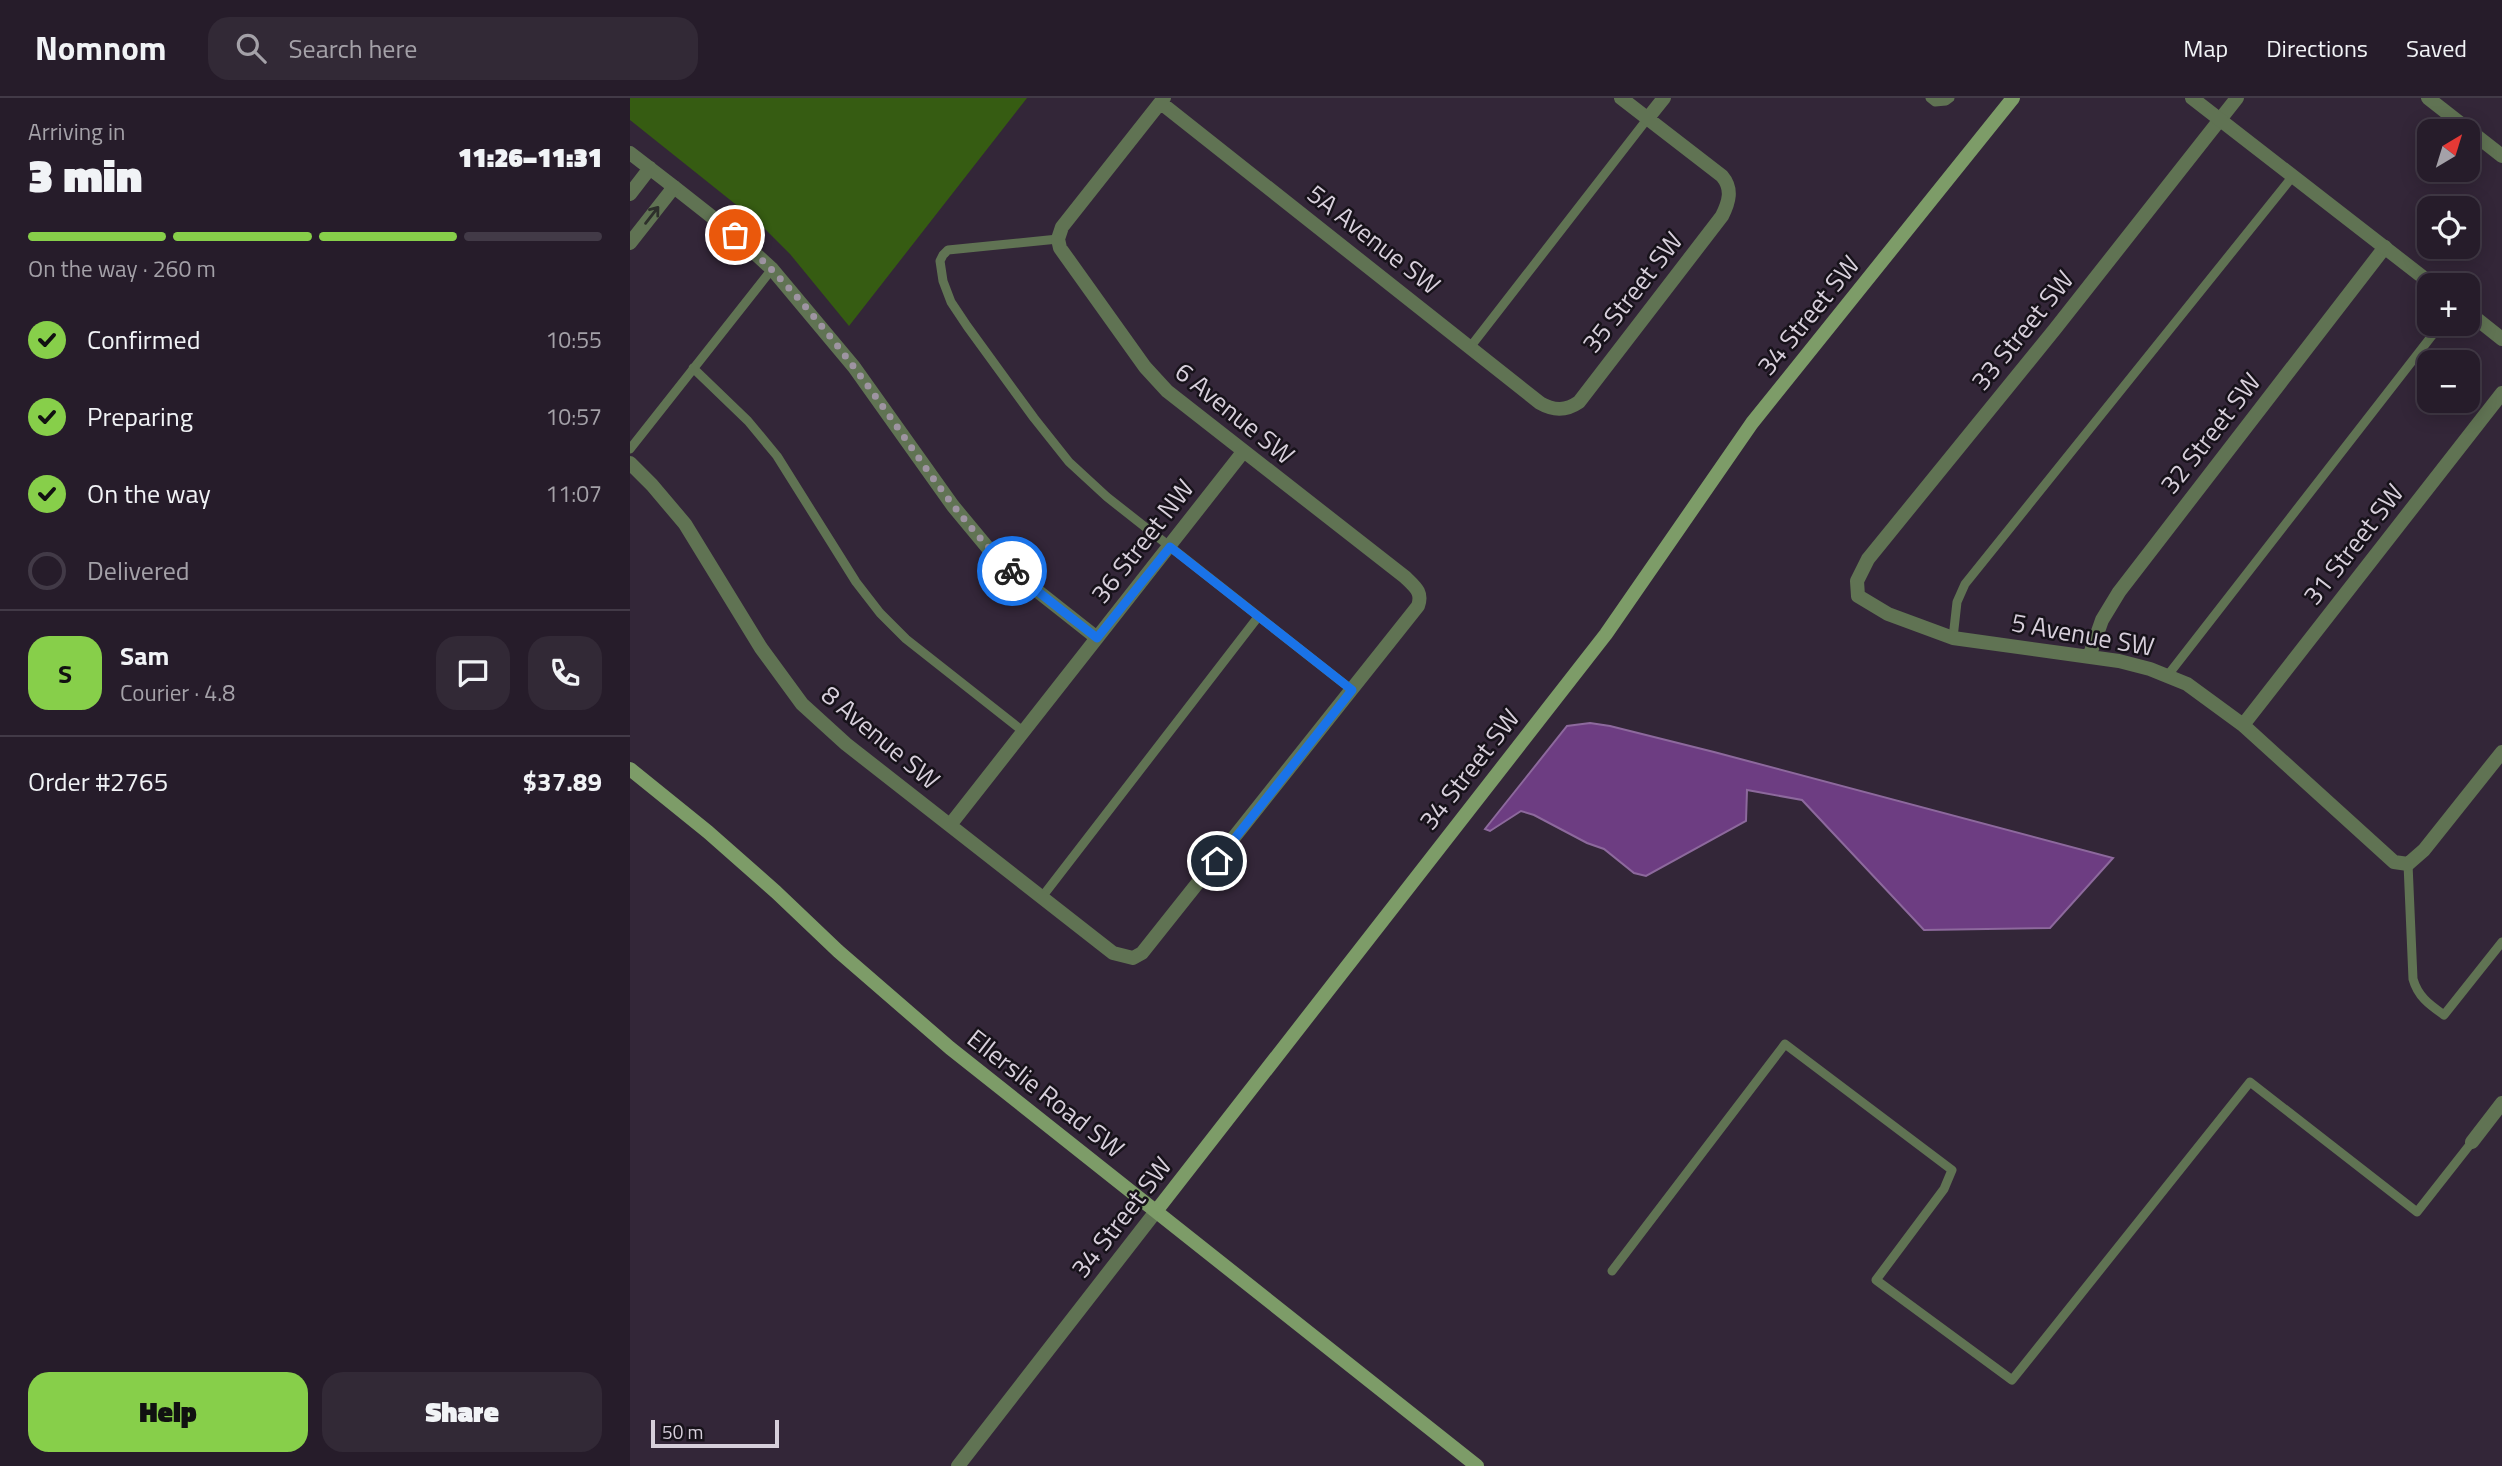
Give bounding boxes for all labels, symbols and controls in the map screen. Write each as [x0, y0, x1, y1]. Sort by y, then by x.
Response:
search box [208, 17, 698, 80]
text: Nomnom [35, 23, 166, 73]
icon: search [232, 29, 270, 67]
text: Search here [288, 29, 417, 68]
text: Map [2183, 30, 2228, 66]
text: Directions [2266, 30, 2368, 66]
text: Saved [2406, 30, 2467, 66]
text: Arriving in [28, 114, 125, 149]
north arrow [2417, 119, 2480, 182]
map controls [2417, 119, 2480, 413]
text: 11:26–11:31 [458, 138, 602, 177]
text: 3 min [28, 140, 142, 210]
street label: 5A Avenue SW [1299, 174, 1449, 304]
button: locate [2417, 196, 2480, 259]
pin [705, 205, 765, 265]
one-way arrow [644, 206, 660, 224]
icon: bag [716, 216, 754, 254]
street label: 35 Street SW [1572, 223, 1692, 361]
street label: 34 Street SW [1747, 246, 1869, 384]
text: On the way · 260 m [28, 251, 216, 286]
street label: 33 Street SW [1961, 261, 2083, 399]
button: + [2417, 273, 2480, 336]
text: Confirmed [87, 320, 201, 359]
icon: check [28, 321, 66, 359]
text: 10:55 [545, 322, 602, 357]
button: − [2417, 350, 2480, 413]
street label: 6 Avenue SW [1167, 352, 1303, 474]
street label: 32 Street SW [2150, 364, 2270, 502]
text: Preparing [87, 397, 193, 436]
icon: check [28, 398, 66, 436]
text: 10:57 [545, 399, 602, 434]
street label: 36 Street NW [1081, 471, 1203, 611]
text: On the way [87, 474, 211, 513]
icon: check [28, 475, 66, 513]
street label: 31 Street SW [2293, 475, 2413, 613]
text: 11:07 [545, 476, 602, 511]
courier [977, 536, 1047, 606]
text: Delivered [87, 551, 190, 590]
icon: bike [993, 552, 1031, 590]
street label: 5 Avenue SW [2008, 602, 2158, 666]
text: Sam [120, 636, 169, 675]
button: chat [436, 636, 510, 710]
button: phone [528, 636, 602, 710]
text: S [58, 654, 72, 693]
text: Courier · 4.8 [120, 675, 235, 710]
street label: 8 Avenue SW [813, 676, 949, 798]
street label: 34 Street SW [1409, 700, 1529, 838]
text: Order #2765 [28, 762, 168, 801]
text: $37.89 [523, 762, 602, 801]
pin [1187, 831, 1247, 891]
icon: home [1198, 842, 1236, 880]
street label: Ellerslie Road SW [959, 1019, 1133, 1167]
street label: 34 Street SW [1061, 1148, 1181, 1286]
button: Help [28, 1372, 308, 1452]
button: Share [322, 1372, 602, 1452]
scale bar [651, 1417, 779, 1449]
text: 50 m [662, 1417, 703, 1446]

